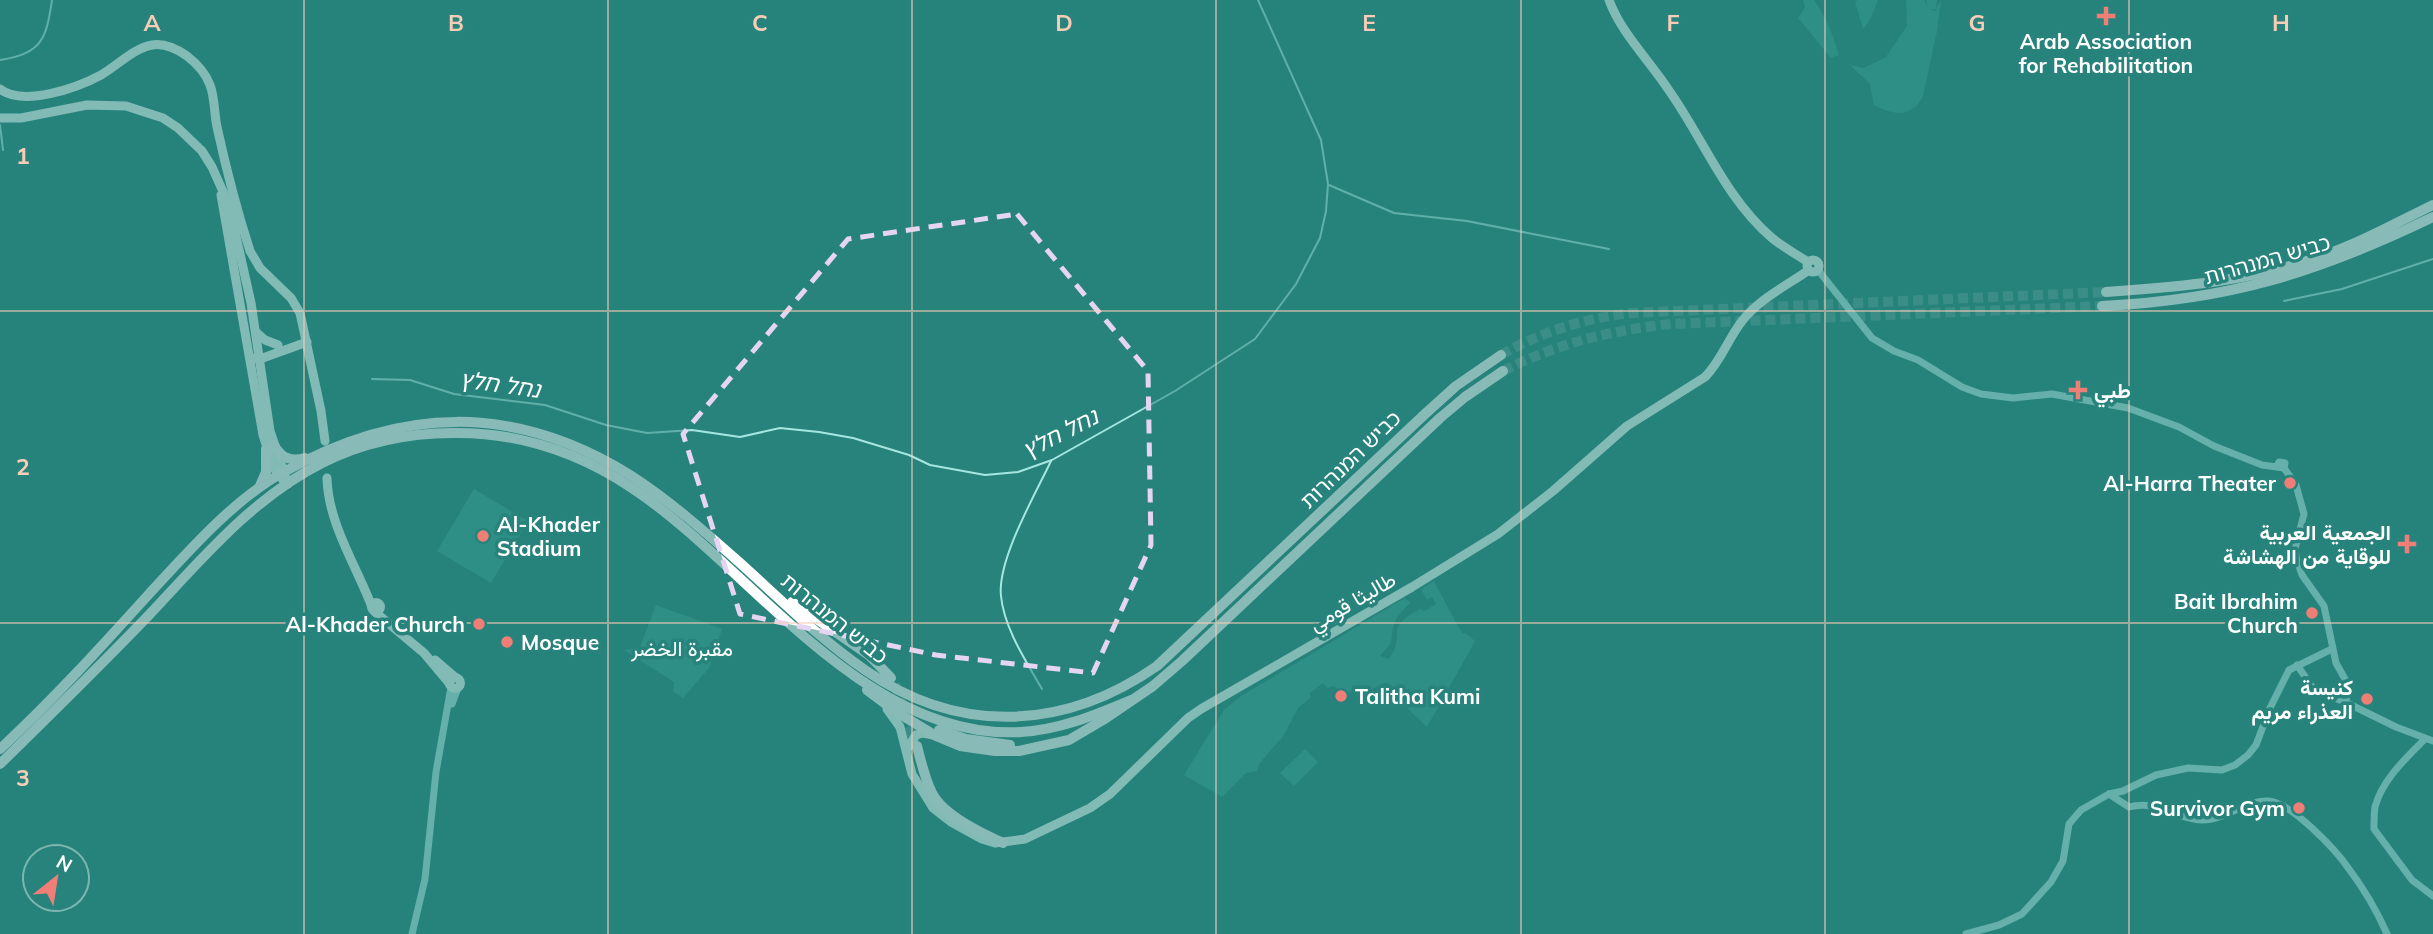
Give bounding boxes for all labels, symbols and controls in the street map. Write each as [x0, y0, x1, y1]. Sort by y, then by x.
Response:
marker: Arab Association for Rehabilitation [2096, 6, 2116, 26]
text: A [143, 8, 161, 37]
text: B [448, 8, 464, 37]
text: C [752, 8, 768, 37]
text: D [1055, 8, 1073, 37]
text: E [1362, 8, 1376, 37]
text: F [1666, 8, 1680, 37]
text: G [1968, 8, 1986, 37]
text: H [2272, 8, 2290, 37]
place label: Arab Association for Rehabilitation [2019, 28, 2193, 78]
text: 1 [16, 141, 30, 170]
street label: כביש המנהרות [2201, 229, 2333, 289]
water label: נחל חלץ [458, 364, 545, 404]
place label: طبي [2094, 377, 2131, 408]
marker: طبي [2068, 380, 2088, 400]
water label: נחל חלץ [1017, 401, 1105, 464]
street label: כביש המנהרות [1294, 405, 1406, 513]
text: 2 [16, 452, 30, 481]
place label: Al-Harra Theater [2103, 470, 2277, 496]
marker: Al-Harra Theater [2282, 475, 2298, 491]
place label: Al-Khader Stadium [497, 511, 601, 561]
place label: الجمعية العربية للوقاية من الهشاشة [2223, 519, 2391, 570]
marker: Al-Khader Stadium [475, 528, 491, 544]
marker: الجمعية العربية للوقاية من الهشاشة [2397, 534, 2417, 554]
street label: طاليثا قومي [1304, 566, 1403, 641]
street label: כביש המנהרות [776, 567, 894, 669]
place label: Bait Ibrahim Church [2174, 588, 2298, 638]
marker: Bait Ibrahim Church [2304, 605, 2320, 621]
place label: Al-Khader Church [285, 611, 465, 637]
marker: Al-Khader Church [471, 616, 487, 632]
place label: Mosque [521, 629, 599, 655]
marker: Mosque [499, 634, 515, 650]
park label: مقبرة الخضر [630, 635, 733, 662]
place label: كنيسة العذراء مريم [2251, 674, 2353, 726]
place label: Talitha Kumi [1355, 683, 1480, 709]
marker: Talitha Kumi [1333, 688, 1349, 704]
marker: كنيسة العذراء مريم [2359, 691, 2375, 707]
text: 3 [16, 763, 30, 792]
place label: Survivor Gym [2150, 795, 2285, 821]
marker: Survivor Gym [2291, 800, 2307, 816]
north arrow [21, 843, 91, 913]
text: N [52, 849, 77, 877]

